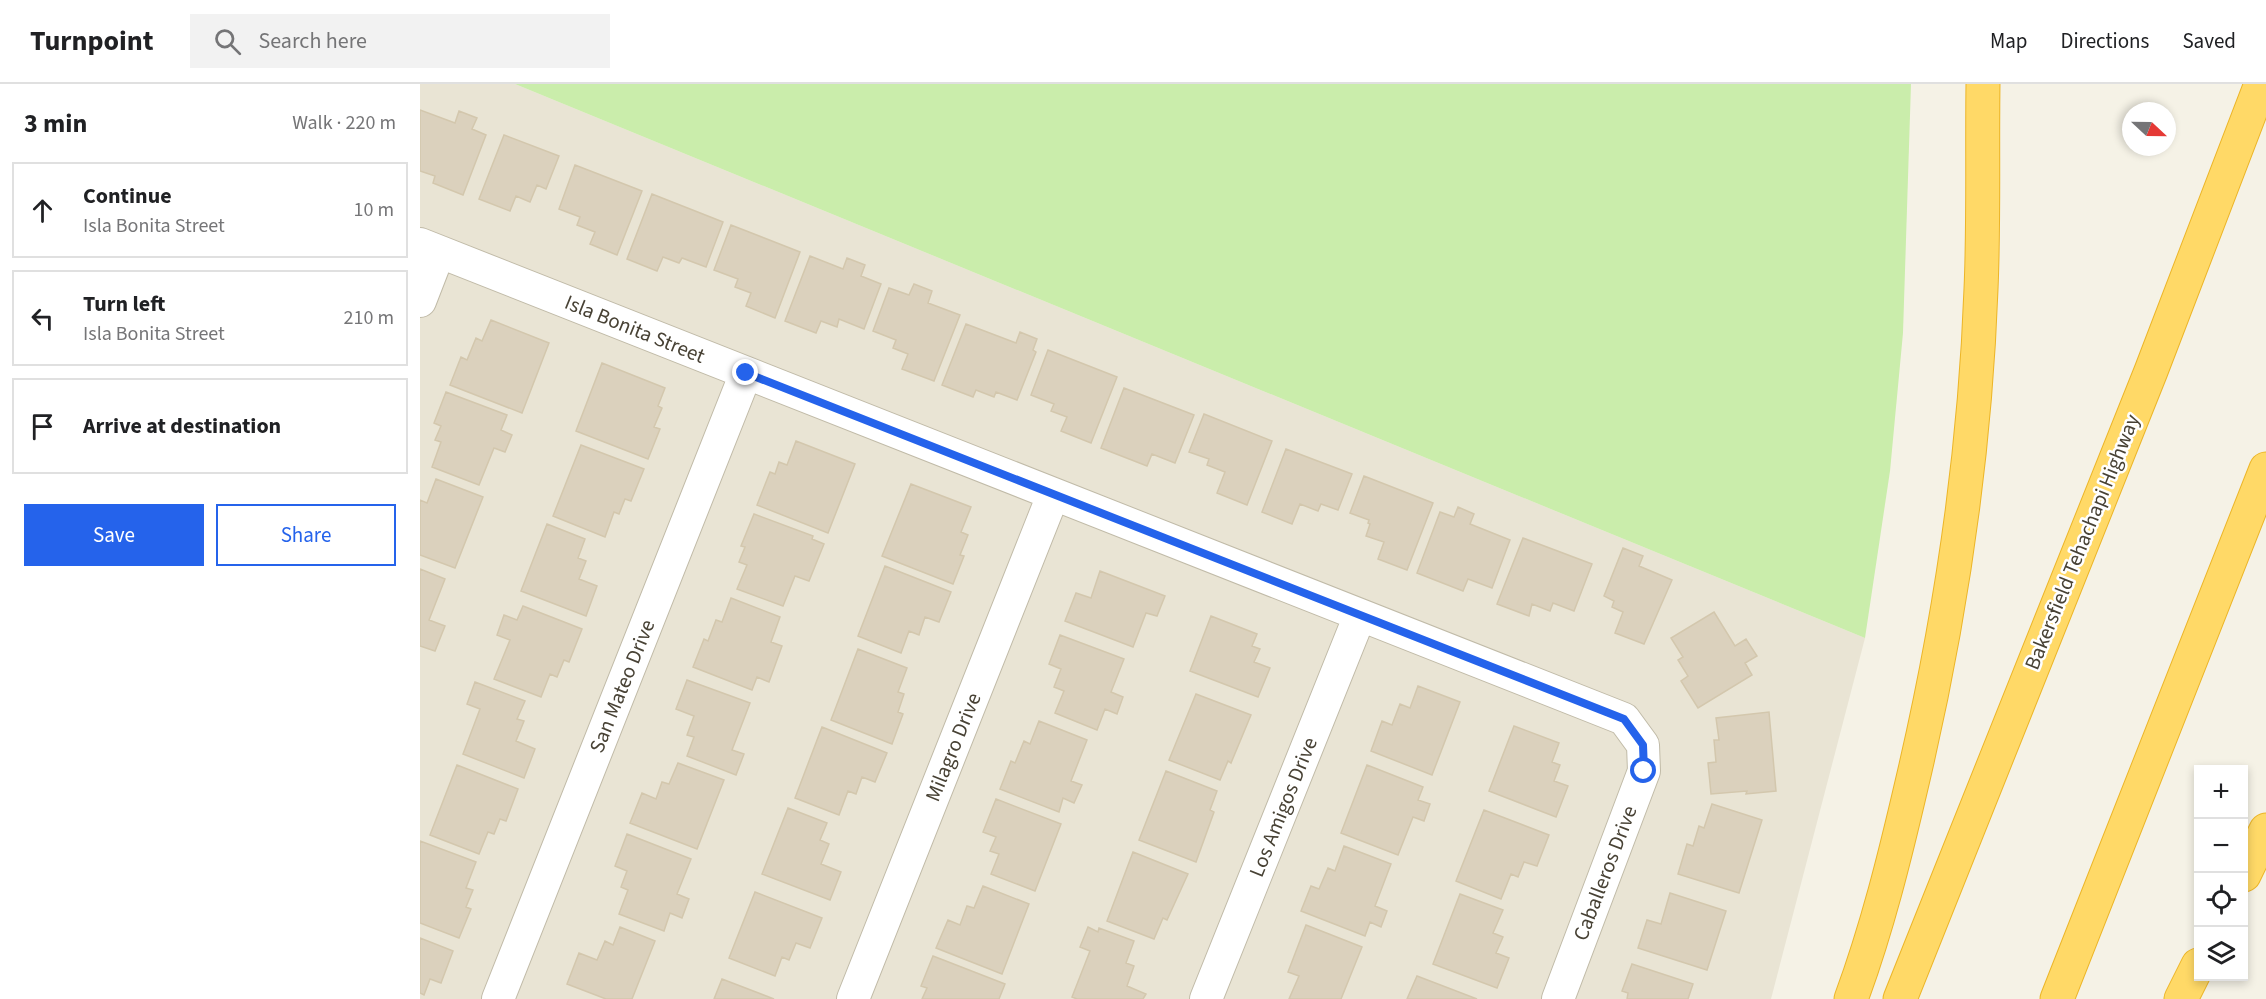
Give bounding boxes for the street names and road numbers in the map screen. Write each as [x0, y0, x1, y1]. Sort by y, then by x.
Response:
street label: Isla Bonita Street [560, 287, 710, 371]
street label: Bakersfield Tehachapi Highway [2017, 409, 2147, 674]
street label: San Mateo Drive [582, 615, 662, 757]
street label: Milagro Drive [918, 688, 988, 806]
street label: Los Amigos Drive [1241, 733, 1325, 881]
street label: Caballeros Drive [1565, 801, 1645, 945]

